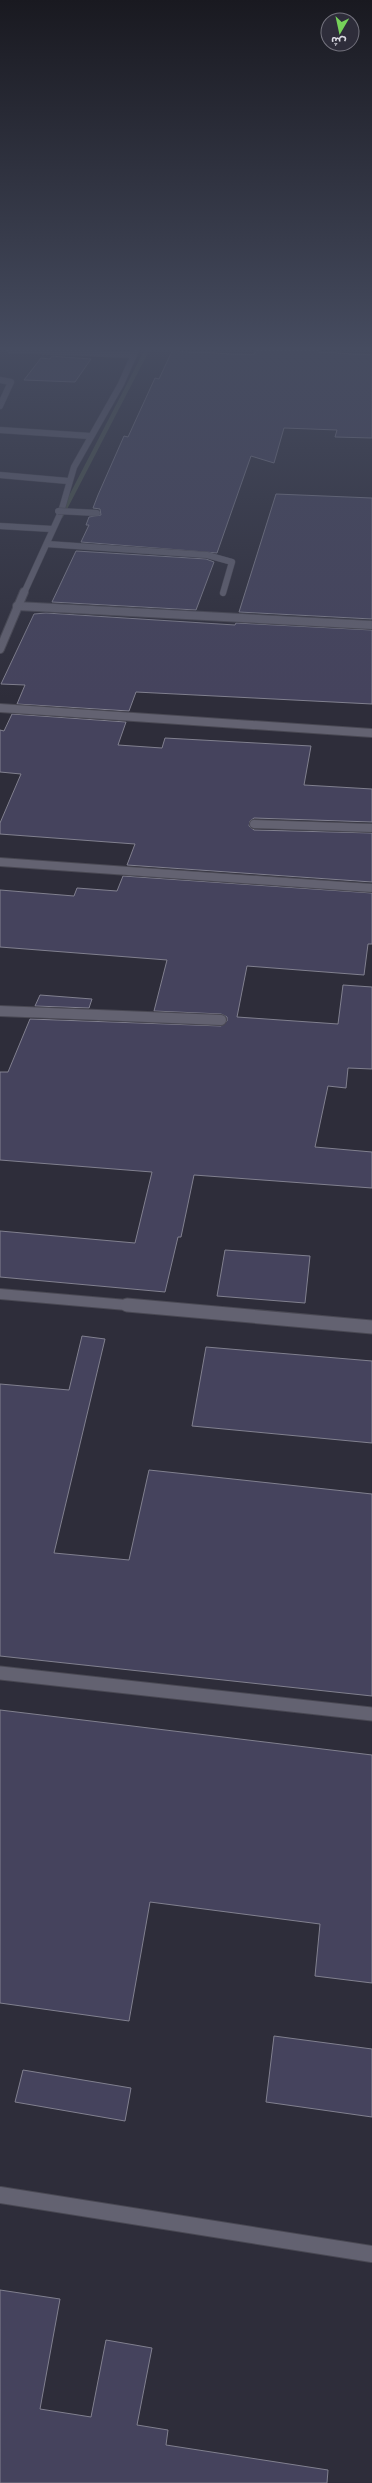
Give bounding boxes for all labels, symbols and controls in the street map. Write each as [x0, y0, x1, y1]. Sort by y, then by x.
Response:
north arrow [320, 12, 360, 52]
text: ش [330, 34, 347, 50]

